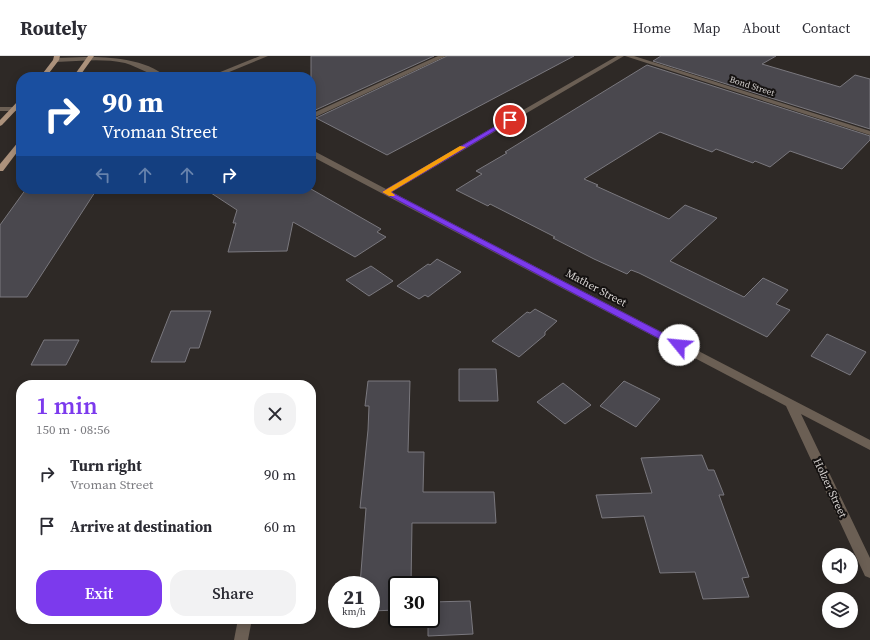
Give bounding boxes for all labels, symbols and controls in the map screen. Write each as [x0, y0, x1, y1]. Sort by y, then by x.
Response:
text: Routely [20, 15, 87, 41]
text: Home [633, 18, 671, 38]
text: Map [693, 18, 720, 38]
text: About [742, 18, 780, 38]
text: Contact [802, 18, 850, 38]
street label: Bond Street [728, 73, 776, 99]
text: 90 m [102, 83, 164, 121]
icon: right [36, 88, 88, 140]
pin [493, 103, 527, 137]
icon: arrive [499, 109, 521, 131]
text: Vroman Street [102, 119, 217, 144]
icon: left [92, 164, 114, 186]
icon: ahead [134, 164, 156, 186]
icon: ahead [176, 164, 198, 186]
icon: right [218, 164, 240, 186]
street label: Mather Street [563, 266, 629, 310]
position arrow [658, 324, 700, 366]
text: 1 min [36, 389, 98, 422]
button: close [254, 393, 296, 435]
text: 150 m · 08:56 [36, 421, 110, 438]
text: Turn right [70, 455, 142, 476]
street label: Holzer Street [810, 456, 850, 521]
icon: right [36, 463, 58, 485]
text: 90 m [264, 464, 296, 485]
text: Vroman Street [70, 476, 153, 493]
icon: arrive [36, 515, 58, 537]
text: Arrive at destination [70, 516, 212, 537]
text: 60 m [264, 516, 296, 537]
map controls [822, 548, 858, 628]
button: sound [822, 548, 858, 584]
button: Exit [36, 570, 162, 616]
button: Share [170, 570, 296, 616]
speed limit sign: 30 [388, 576, 440, 628]
text: 21 [343, 583, 365, 611]
button: layers [822, 592, 858, 628]
text: km/h [342, 605, 366, 618]

